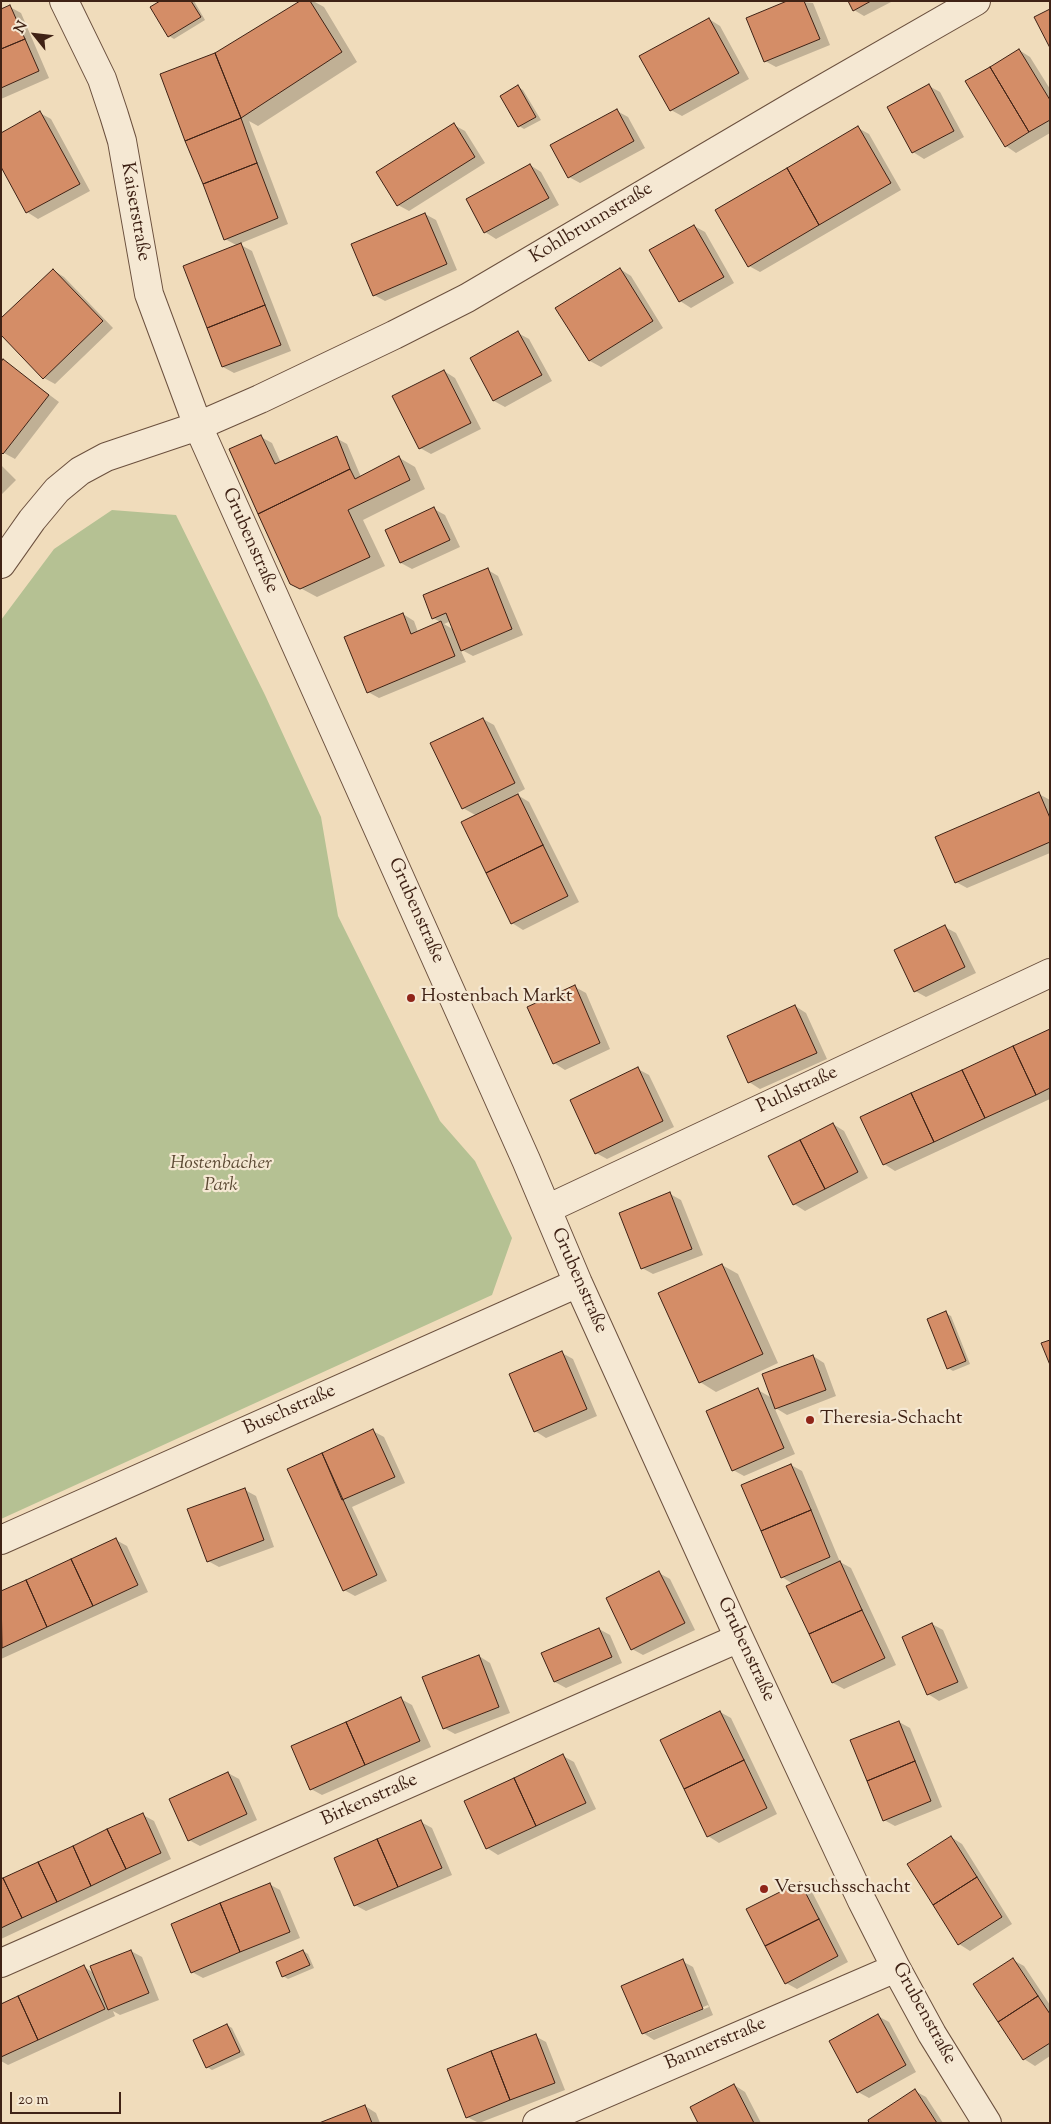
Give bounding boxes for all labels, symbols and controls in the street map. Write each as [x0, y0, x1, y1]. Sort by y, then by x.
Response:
north arrow [10, 10, 60, 60]
text: N [10, 18, 33, 37]
street label: Kaiserstraße [114, 161, 154, 263]
street label: Kohlbrunnstraße [526, 178, 658, 270]
street label: Grubenstraße [216, 485, 282, 597]
street label: Grubenstraße [382, 855, 448, 967]
place label: Hostenbach Markt [421, 987, 573, 1009]
marker: Hostenbach Markt [405, 992, 417, 1004]
street label: Puhlstraße [754, 1062, 842, 1120]
park label: Hostenbacher Park [170, 1154, 272, 1198]
street label: Grubenstraße [545, 1225, 611, 1337]
street label: Buschstraße [240, 1381, 340, 1441]
place label: Theresia-Schacht [820, 1409, 962, 1431]
marker: Theresia-Schacht [804, 1414, 816, 1426]
street label: Grubenstraße [711, 1594, 779, 1706]
street label: Birkenstraße [318, 1770, 422, 1832]
place label: Versuchsschacht [774, 1878, 911, 1900]
marker: Versuchsschacht [758, 1883, 770, 1895]
street label: Grubenstraße [886, 1959, 960, 2069]
street label: Bannerstraße [662, 2013, 770, 2077]
scale bar [12, 2082, 124, 2114]
text: 20 m [18, 2090, 49, 2111]

